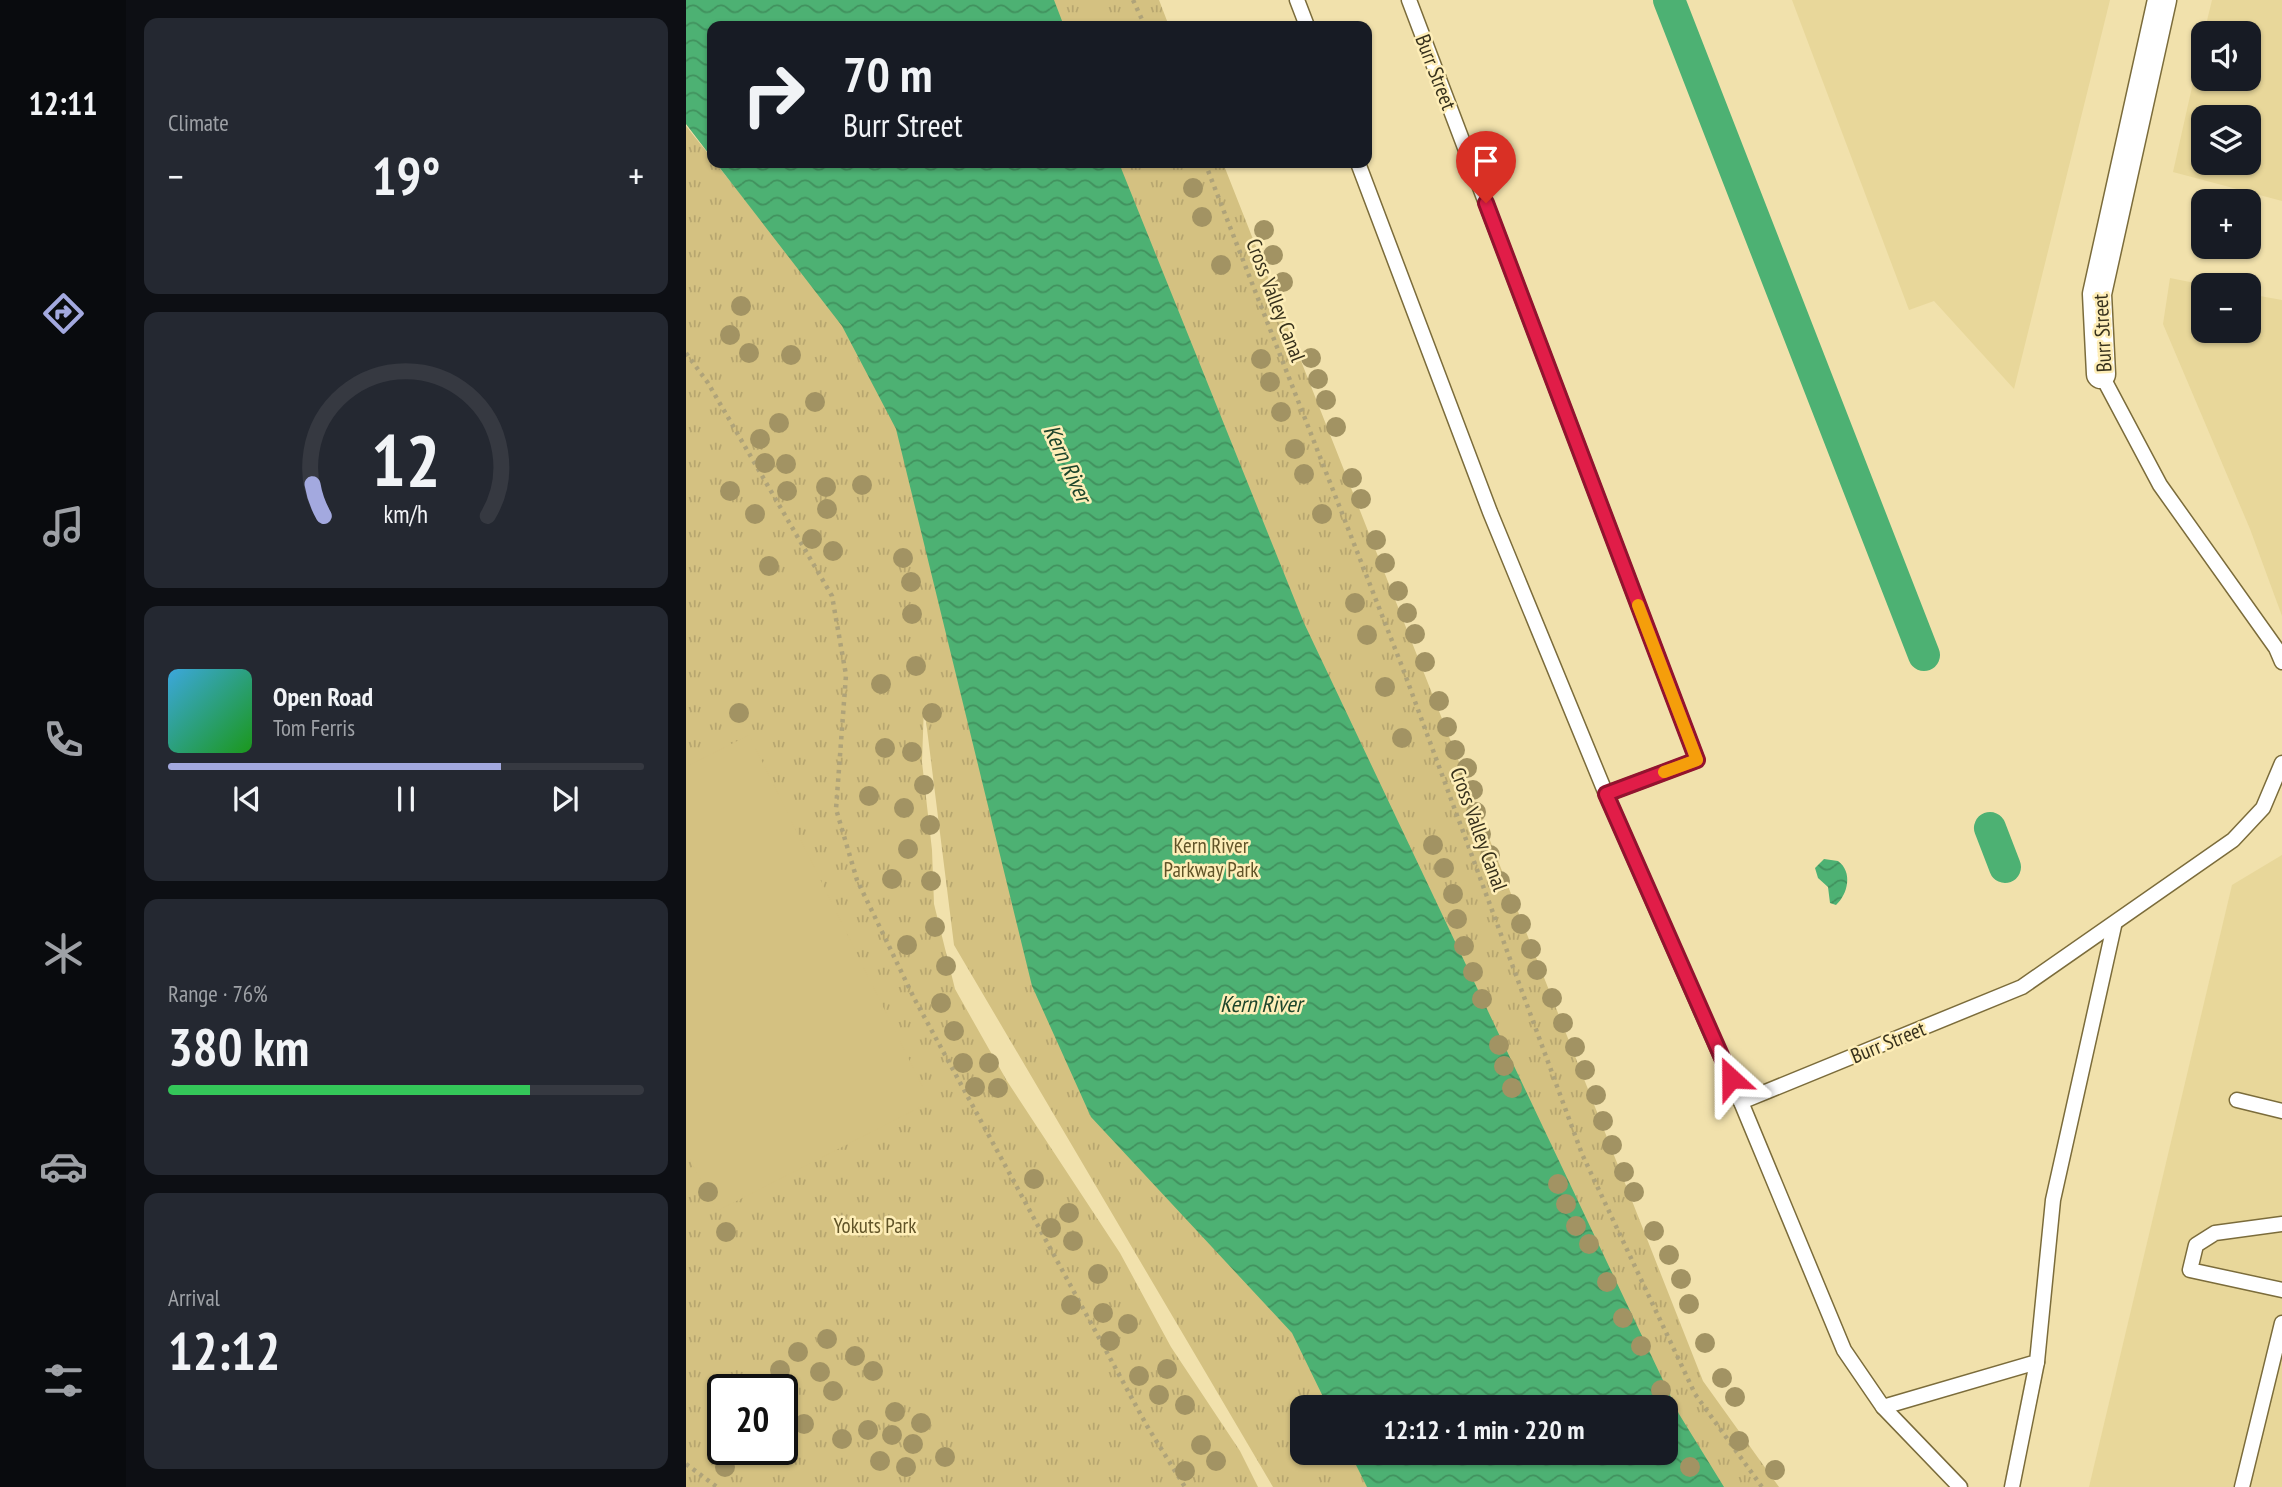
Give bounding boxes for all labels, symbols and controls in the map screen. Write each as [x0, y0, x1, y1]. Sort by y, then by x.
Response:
map controls [2191, 21, 2261, 343]
button: sound [2191, 21, 2261, 91]
street label: Burr Street [1409, 31, 1463, 114]
text: 70 m [843, 42, 932, 106]
icon: right [728, 49, 819, 140]
text: 12:11 [28, 82, 98, 124]
text: Burr Street [843, 104, 963, 146]
button: layers [2191, 105, 2261, 175]
text: Climate [168, 108, 229, 137]
pin [1456, 131, 1516, 203]
text: 19° [372, 142, 440, 209]
icon: arrive [1467, 142, 1505, 180]
text: − [168, 151, 184, 200]
text: + [628, 151, 644, 200]
button: + [2191, 189, 2261, 259]
street label: Cross Valley Canal [1240, 235, 1312, 365]
button: − [2191, 273, 2261, 343]
icon: directions [39, 289, 88, 338]
street label: Burr Street [2086, 293, 2118, 373]
text: 12 [371, 412, 441, 506]
water label: Kern River [1038, 420, 1100, 510]
text: km/h [384, 497, 428, 529]
icon: music [39, 502, 88, 551]
text: Open Road [273, 680, 373, 713]
text: Tom Ferris [273, 713, 355, 742]
icon: phone [39, 715, 88, 764]
street label: Cross Valley Canal [1444, 763, 1514, 895]
icon: previous [228, 780, 266, 818]
icon: pause [387, 780, 425, 818]
icon: next [546, 780, 584, 818]
park label: Kern River Parkway Park [1164, 832, 1258, 883]
icon: climate [39, 929, 88, 978]
text: Range · 76% [168, 979, 268, 1008]
water label: Kern River [1220, 989, 1306, 1018]
text: 380 km [168, 1013, 309, 1080]
street label: Burr Street [1847, 1015, 1930, 1069]
position arrow [1694, 1041, 1768, 1115]
icon: car [39, 1142, 88, 1191]
park label: Yokuts Park [834, 1212, 916, 1239]
text: Arrival [168, 1283, 220, 1312]
text: 12:12 [168, 1317, 280, 1384]
icon: filters [39, 1356, 88, 1405]
speed limit sign: 20 [707, 1374, 798, 1465]
text: 12:12 · 1 min · 220 m [1384, 1413, 1584, 1446]

